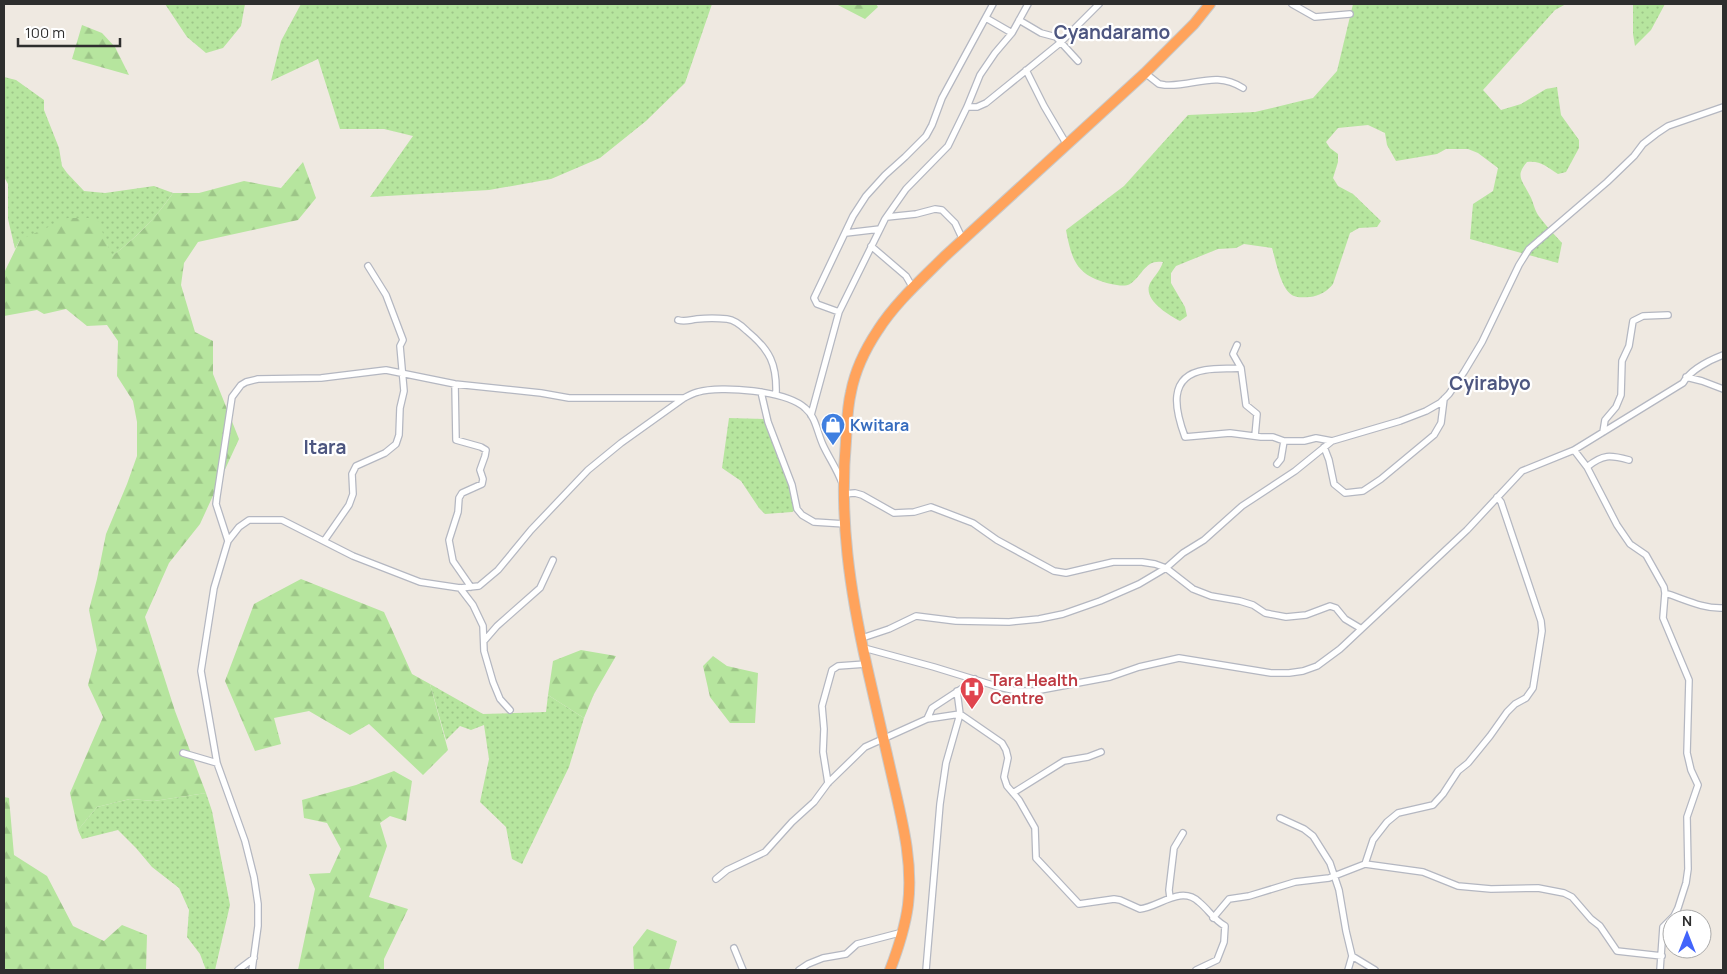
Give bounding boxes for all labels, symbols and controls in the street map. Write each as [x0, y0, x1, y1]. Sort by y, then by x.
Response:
scale bar [18, 15, 120, 47]
district label: Cyandaramo [1054, 19, 1170, 45]
text: 100 m [25, 22, 65, 43]
district label: Cyirabyo [1449, 370, 1531, 396]
shop icon: Kwitara [820, 412, 846, 446]
place label: Kwitara [850, 414, 909, 436]
district label: Itara [304, 434, 346, 460]
place label: Tara Health Centre [990, 669, 1078, 709]
hospital icon: Tara Health Centre [959, 676, 985, 710]
north arrow [1662, 909, 1712, 959]
text: N [1682, 911, 1692, 930]

